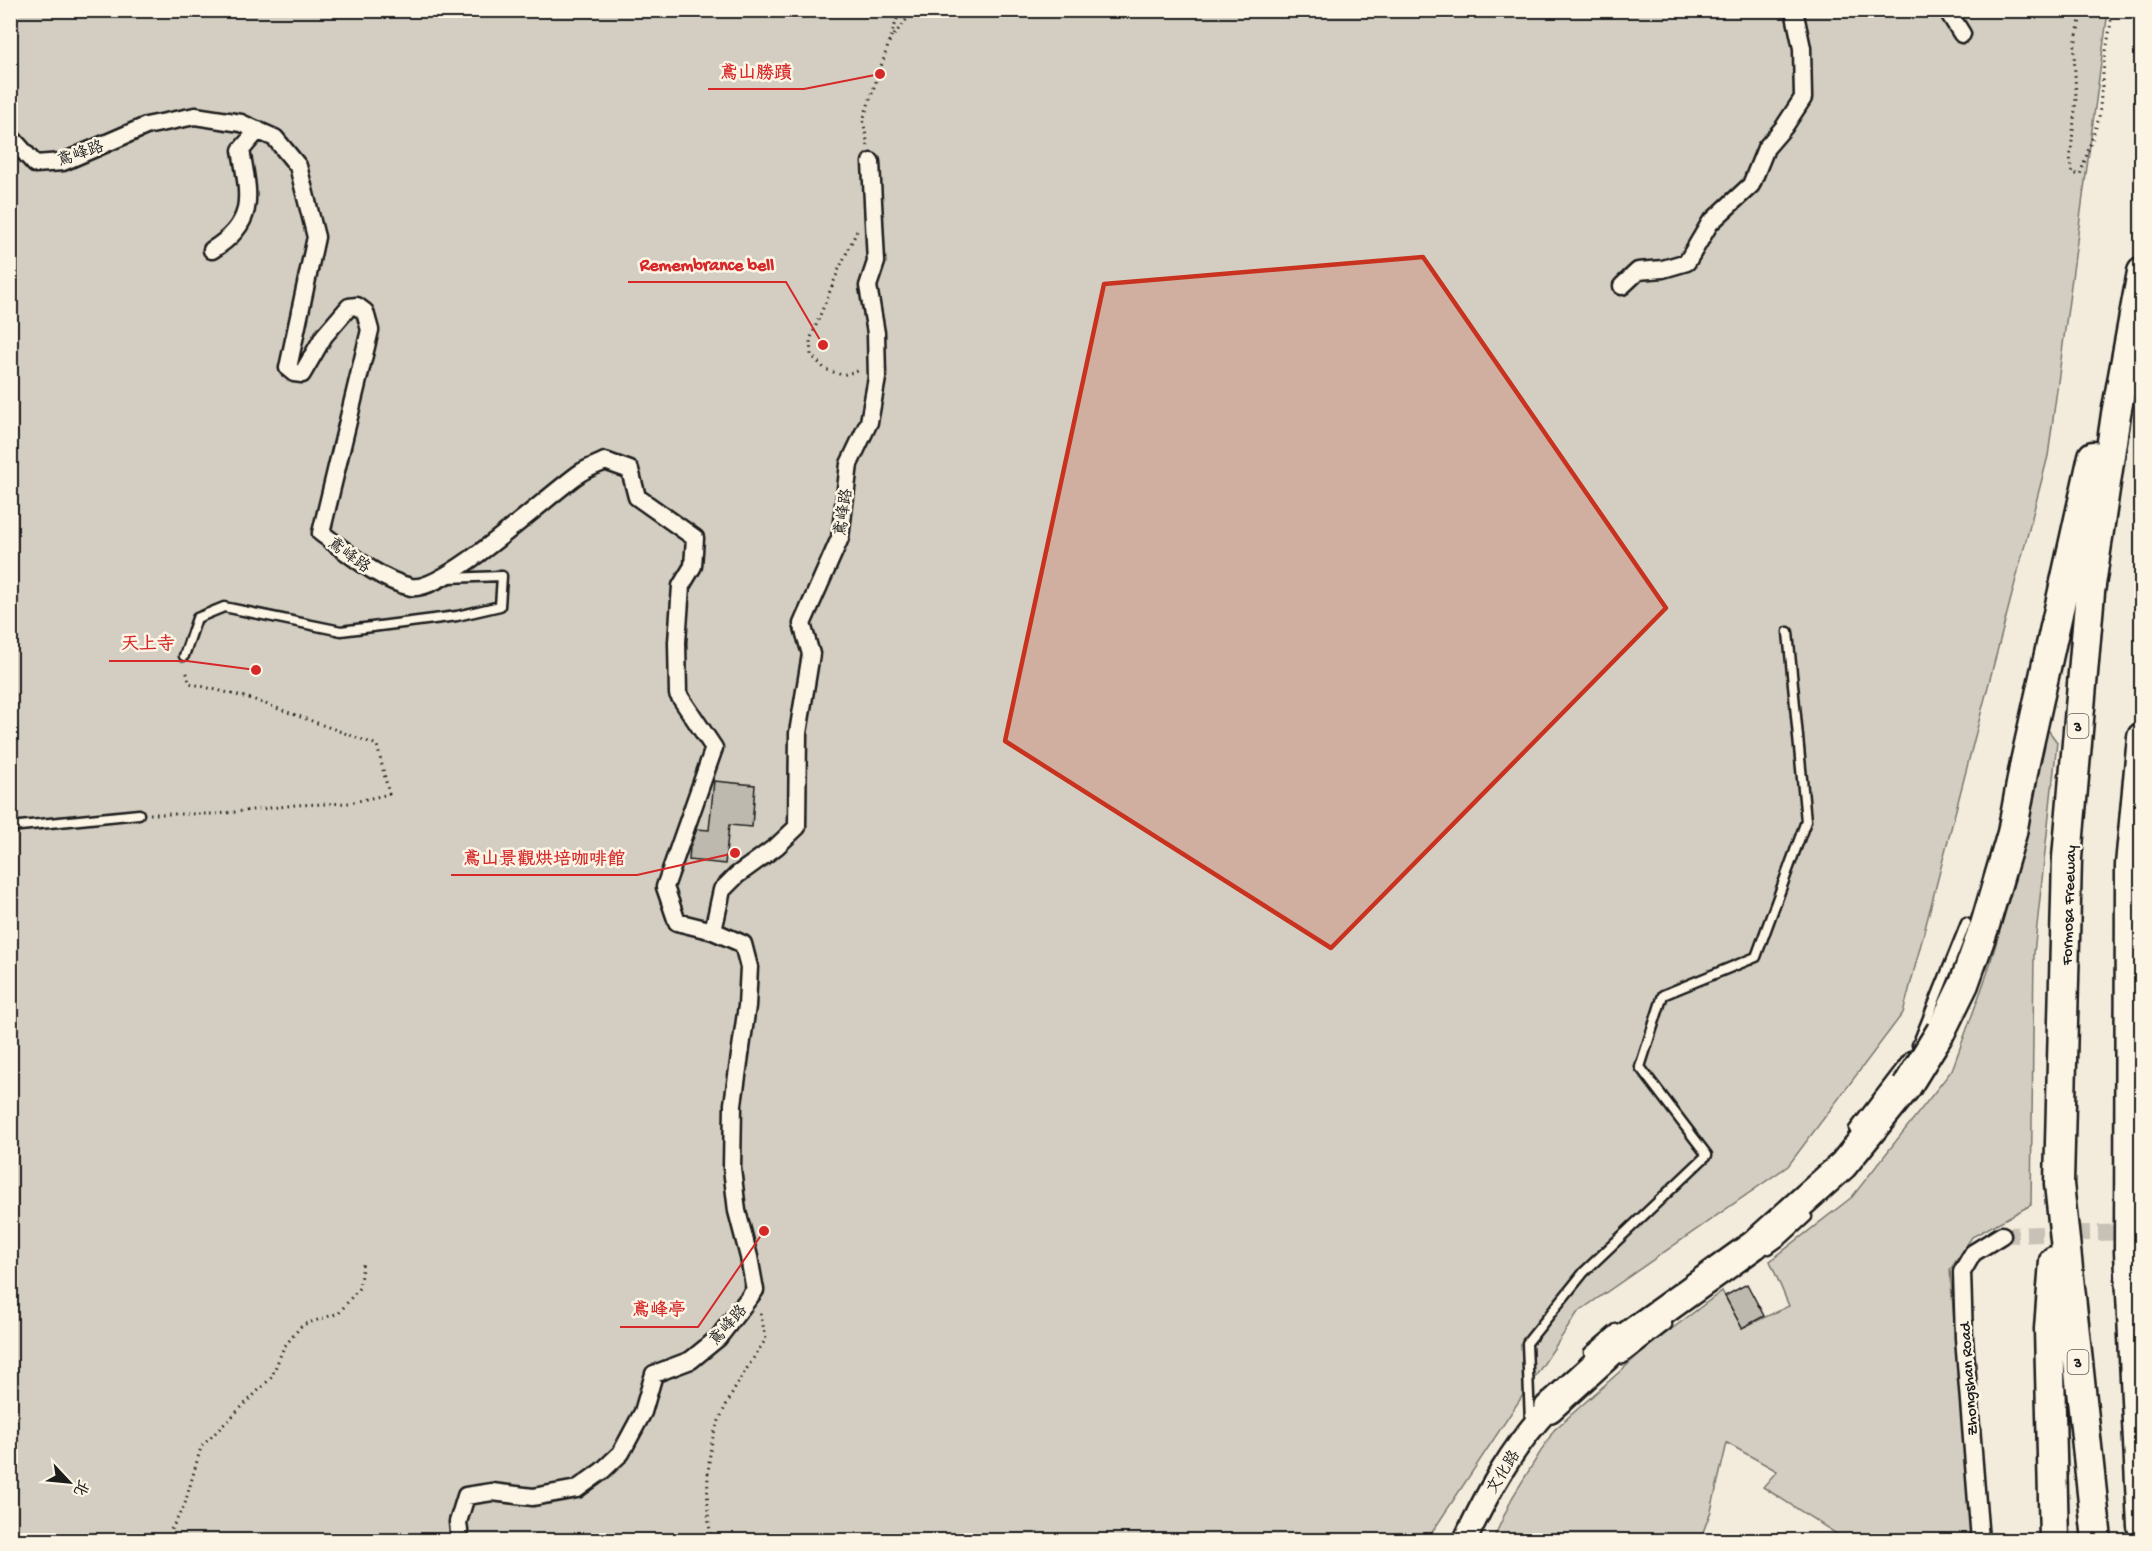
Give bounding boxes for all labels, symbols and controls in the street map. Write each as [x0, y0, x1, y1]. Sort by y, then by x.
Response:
callout: 鳶山勝蹟 [708, 53, 804, 89]
text: 鳶山勝蹟 [720, 63, 792, 85]
street label: 鳶峰路 [55, 137, 107, 172]
callout: Remembrance bell [628, 246, 786, 282]
text: Remembrance bell [639, 256, 774, 277]
street label: 鳶峰路 [831, 487, 858, 538]
street label: 鳶峰路 [323, 533, 374, 579]
callout: 天上寺 [109, 625, 187, 661]
text: 天上寺 [121, 634, 175, 656]
road number: 3 [2068, 714, 2088, 738]
callout: 鳶山景觀烘培咖啡館 [451, 839, 637, 875]
street label: Formosa Freeway [2059, 845, 2082, 966]
text: 鳶山景觀烘培咖啡館 [463, 849, 625, 871]
callout: 鳶峰亭 [620, 1291, 698, 1327]
text: 鳶峰亭 [632, 1300, 686, 1322]
street label: 鳶峰路 [705, 1301, 753, 1351]
street label: Zhongshan Road [1957, 1320, 1984, 1436]
road number: 3 [2068, 1350, 2088, 1374]
street label: 文化路 [1482, 1446, 1526, 1498]
north arrow [39, 1452, 99, 1512]
text: 北 [67, 1476, 92, 1499]

